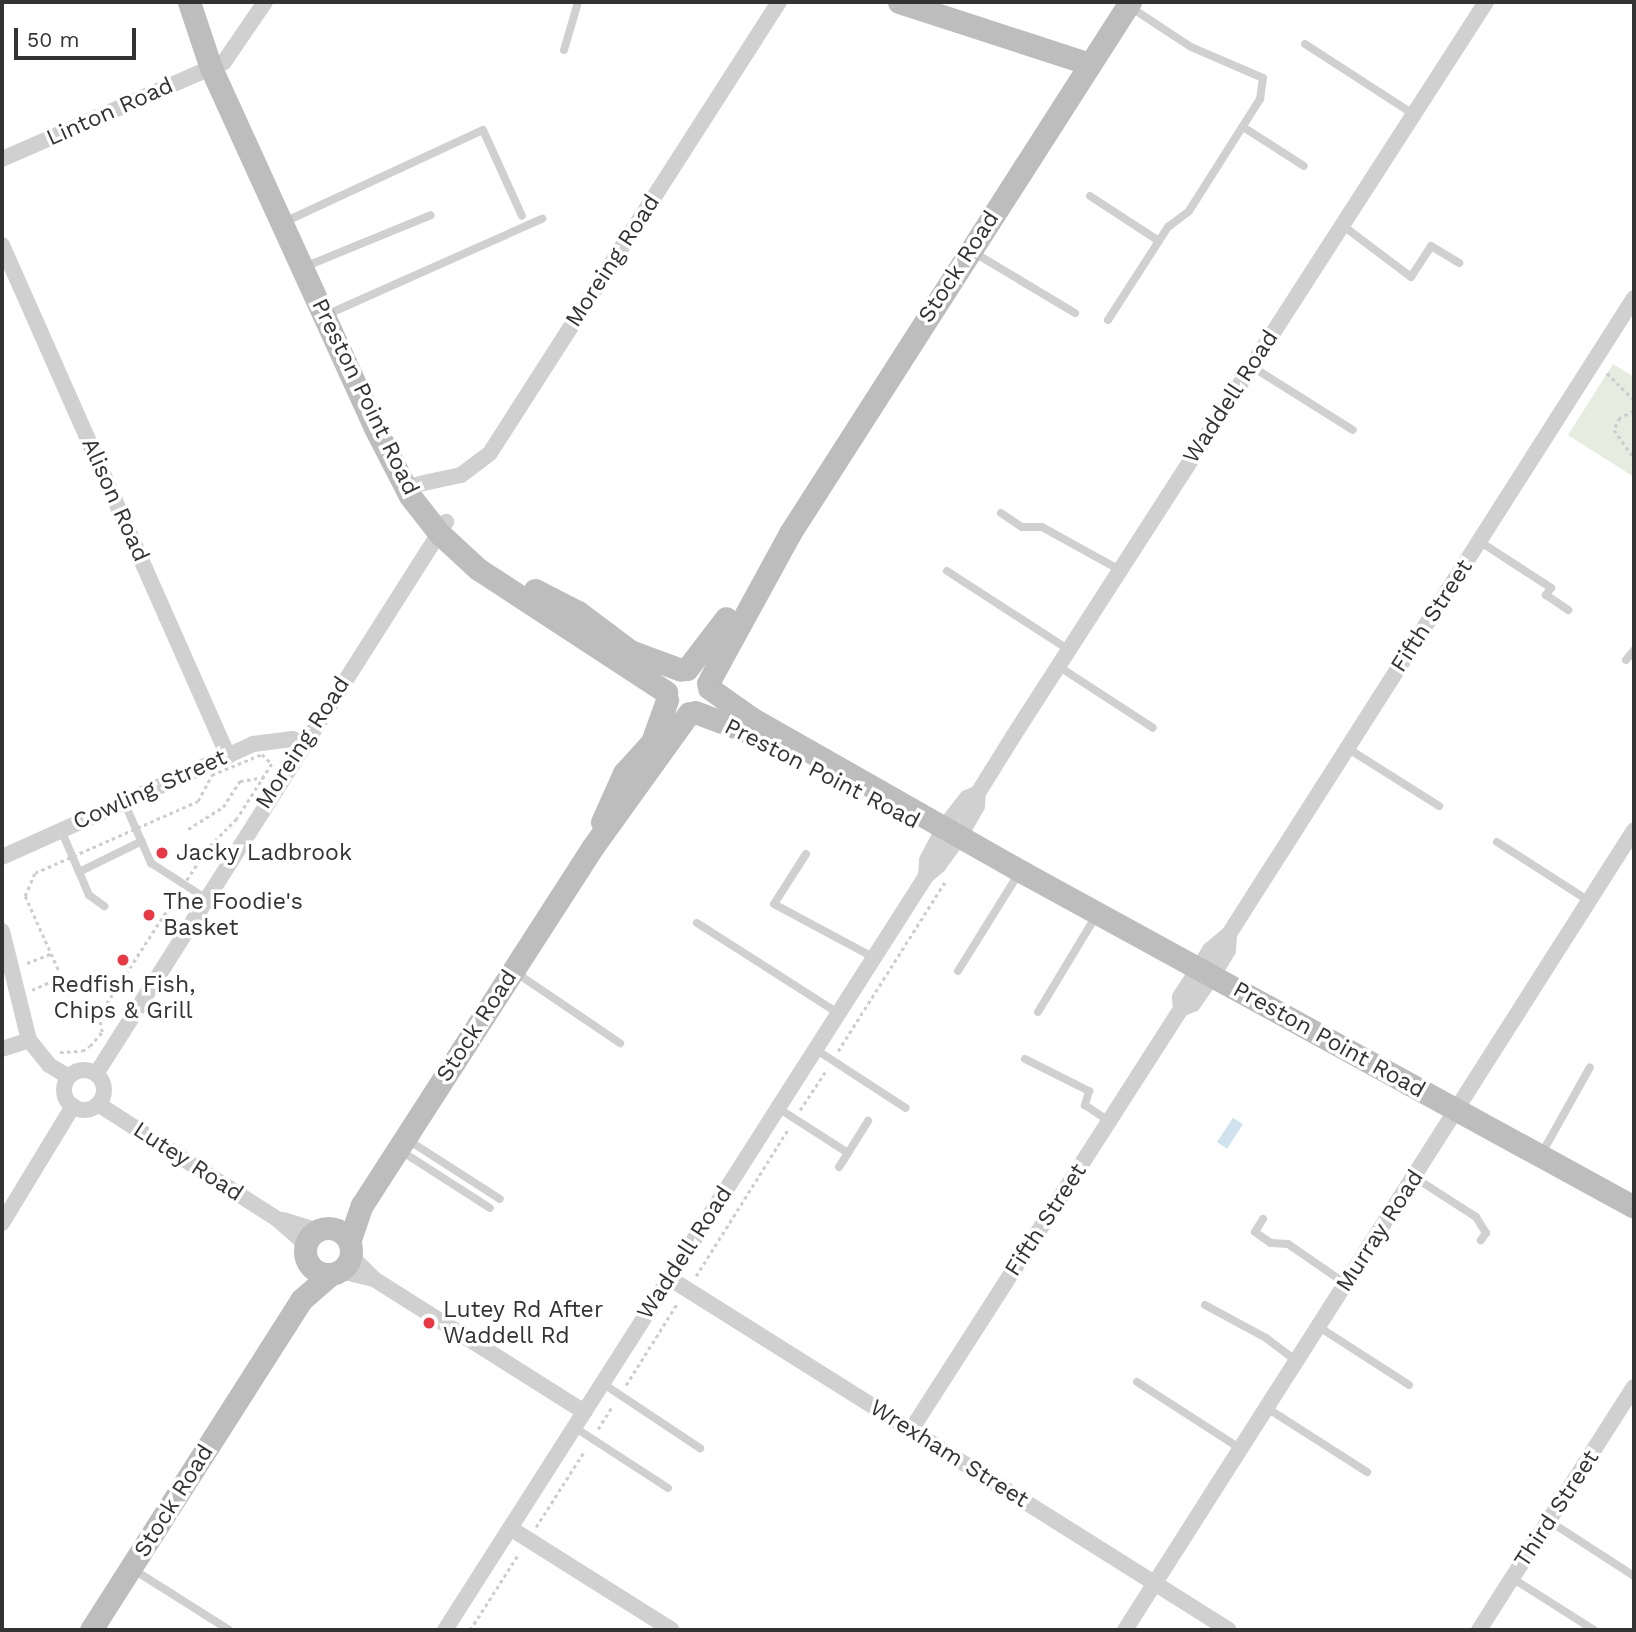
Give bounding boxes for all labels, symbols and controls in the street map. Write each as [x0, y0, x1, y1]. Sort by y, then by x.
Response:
scale bar [18, 14, 140, 58]
text: 50 m [27, 27, 79, 52]
street label: Linton Road [42, 72, 178, 152]
street label: Moreing Road [560, 190, 666, 332]
street label: Stock Road [913, 206, 1005, 328]
street label: Preston Point Road [305, 294, 425, 500]
street label: Waddell Road [1177, 325, 1285, 469]
street label: Alison Road [75, 434, 155, 566]
street label: Fifth Street [1385, 554, 1479, 678]
street label: Moreing Road [250, 672, 356, 814]
street label: Preston Point Road [720, 713, 924, 835]
street label: Cowling Street [69, 744, 231, 836]
place label: Jacky Ladbrook [176, 839, 353, 867]
marker: Jacky Ladbrook [154, 845, 170, 861]
place label: The Foodie's Basket [163, 888, 303, 942]
marker: The Foodie's Basket [141, 907, 157, 923]
marker: Redfish Fish, Chips & Grill [115, 952, 131, 968]
street label: Stock Road [431, 965, 523, 1087]
place label: Redfish Fish, Chips & Grill [51, 971, 195, 1025]
street label: Preston Point Road [1228, 976, 1430, 1104]
street label: Lutey Road [128, 1116, 248, 1208]
street label: Fifth Street [999, 1158, 1093, 1282]
street label: Murray Road [1330, 1165, 1430, 1297]
street label: Waddell Road [631, 1181, 739, 1325]
place label: Lutey Rd After Waddell Rd [443, 1296, 605, 1350]
marker: Lutey Rd After Waddell Rd [421, 1315, 437, 1331]
street label: Wrexham Street [865, 1394, 1033, 1514]
street label: Stock Road [128, 1439, 220, 1563]
street label: Third Street [1509, 1445, 1605, 1573]

